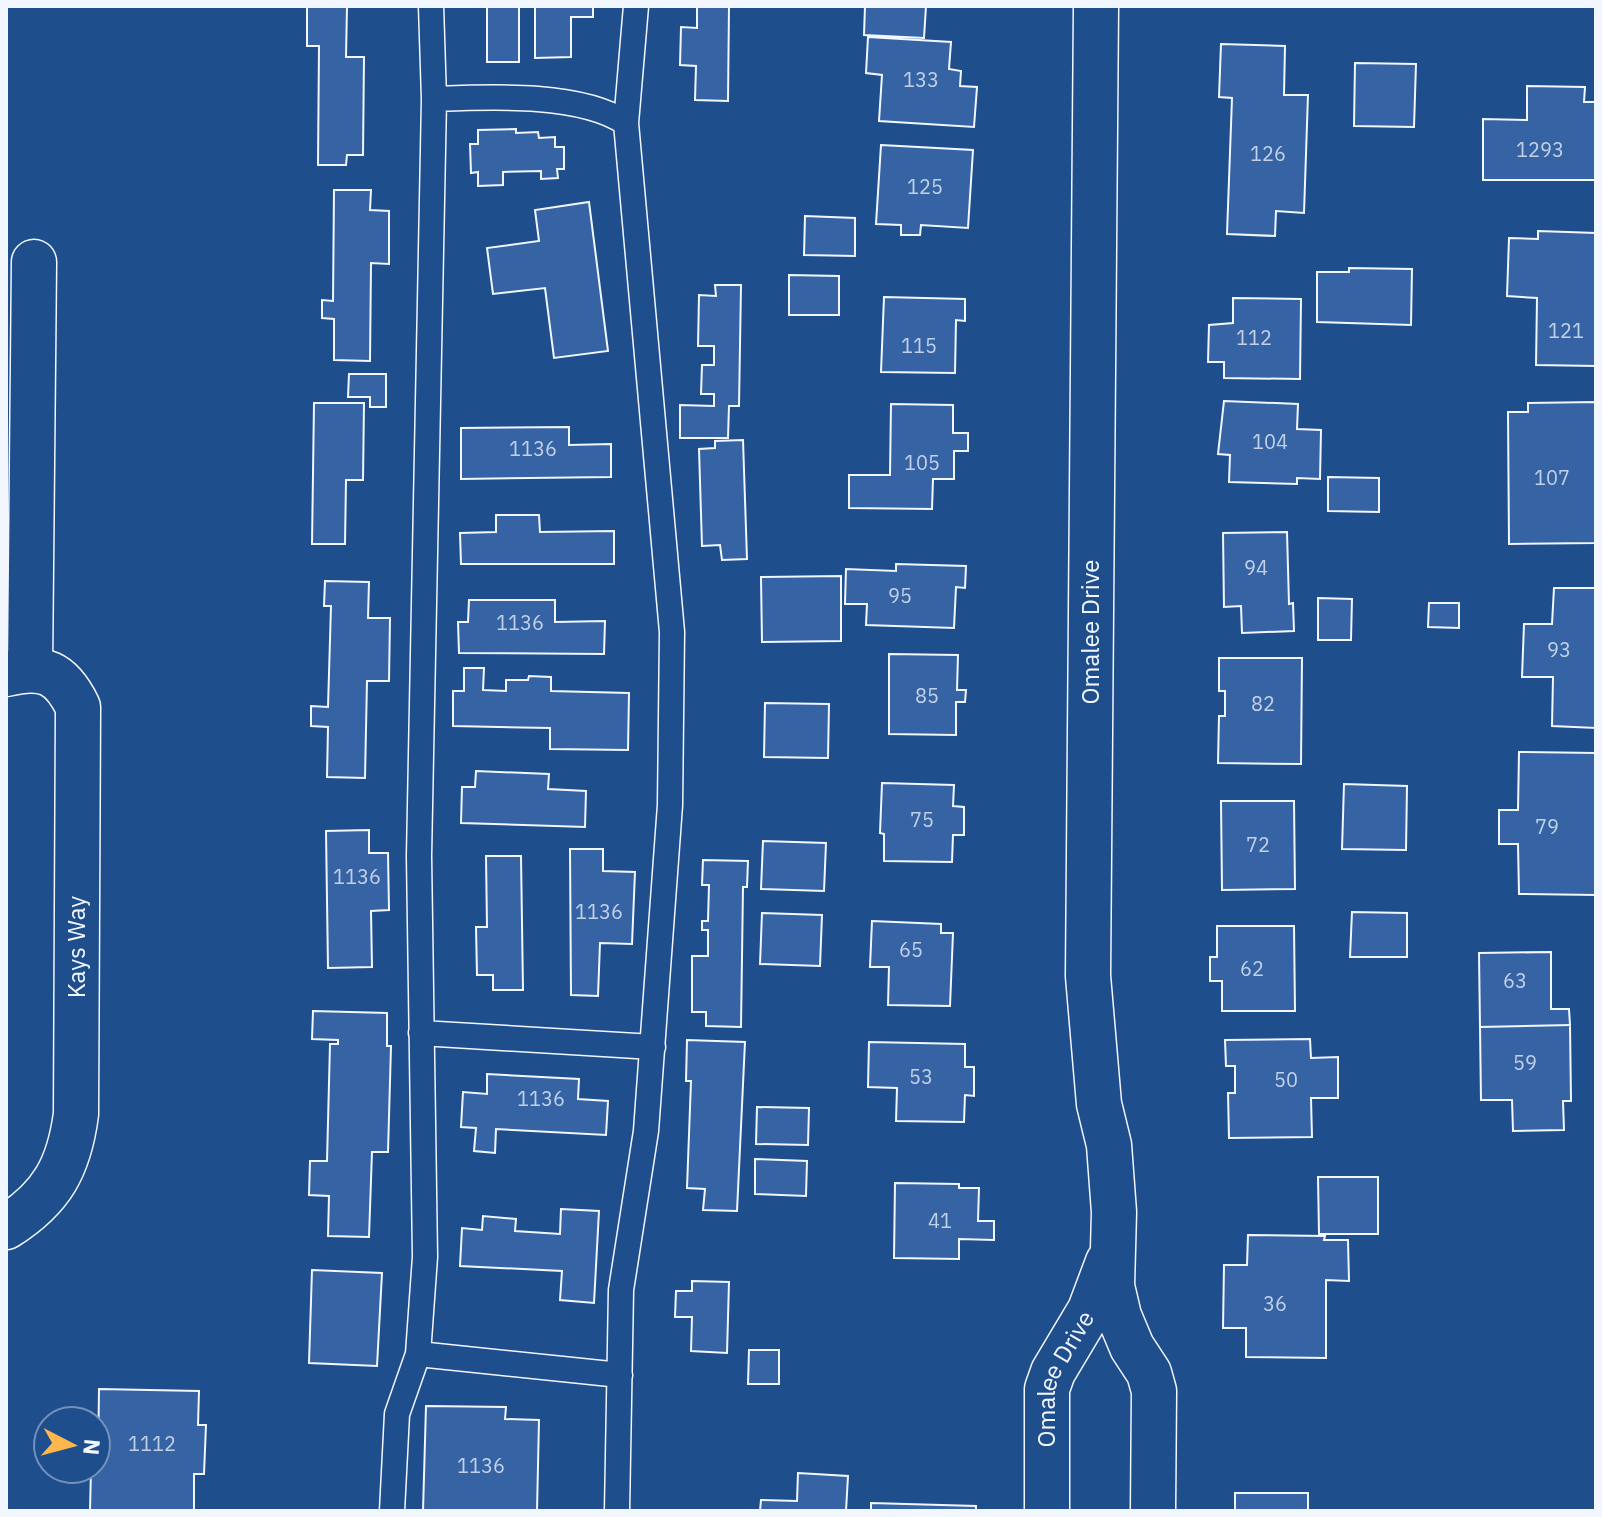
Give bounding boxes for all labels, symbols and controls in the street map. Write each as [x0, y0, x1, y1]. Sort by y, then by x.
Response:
house number: 133 [903, 66, 939, 93]
house number: 1293 [1516, 136, 1564, 163]
house number: 126 [1250, 140, 1286, 167]
house number: 125 [907, 173, 943, 200]
house number: 121 [1548, 317, 1584, 344]
house number: 112 [1236, 324, 1272, 351]
house number: 115 [901, 332, 937, 359]
house number: 104 [1252, 428, 1288, 455]
house number: 1136 [509, 435, 557, 462]
house number: 105 [904, 449, 940, 476]
house number: 107 [1534, 464, 1570, 491]
house number: 94 [1244, 554, 1268, 581]
street label: Omalee Drive [1074, 559, 1106, 705]
house number: 95 [888, 582, 912, 609]
house number: 1136 [496, 609, 544, 636]
house number: 93 [1547, 636, 1571, 663]
house number: 85 [915, 682, 939, 709]
house number: 82 [1251, 690, 1275, 717]
house number: 75 [910, 806, 934, 833]
house number: 79 [1535, 813, 1559, 840]
house number: 72 [1246, 831, 1270, 858]
house number: 1136 [333, 863, 381, 890]
street label: Kays Way [60, 896, 92, 998]
house number: 1136 [575, 898, 623, 925]
house number: 65 [899, 936, 923, 963]
house number: 62 [1240, 955, 1264, 982]
house number: 63 [1503, 967, 1527, 994]
house number: 59 [1513, 1049, 1537, 1076]
house number: 53 [909, 1063, 933, 1090]
house number: 50 [1274, 1066, 1298, 1093]
house number: 1136 [517, 1085, 565, 1112]
house number: 41 [928, 1207, 952, 1234]
house number: 36 [1263, 1290, 1287, 1317]
street label: Omalee Drive [1030, 1304, 1101, 1448]
north arrow [32, 1405, 112, 1485]
house number: 1112 [128, 1430, 176, 1457]
text: N [77, 1438, 108, 1457]
house number: 1136 [457, 1452, 505, 1479]

